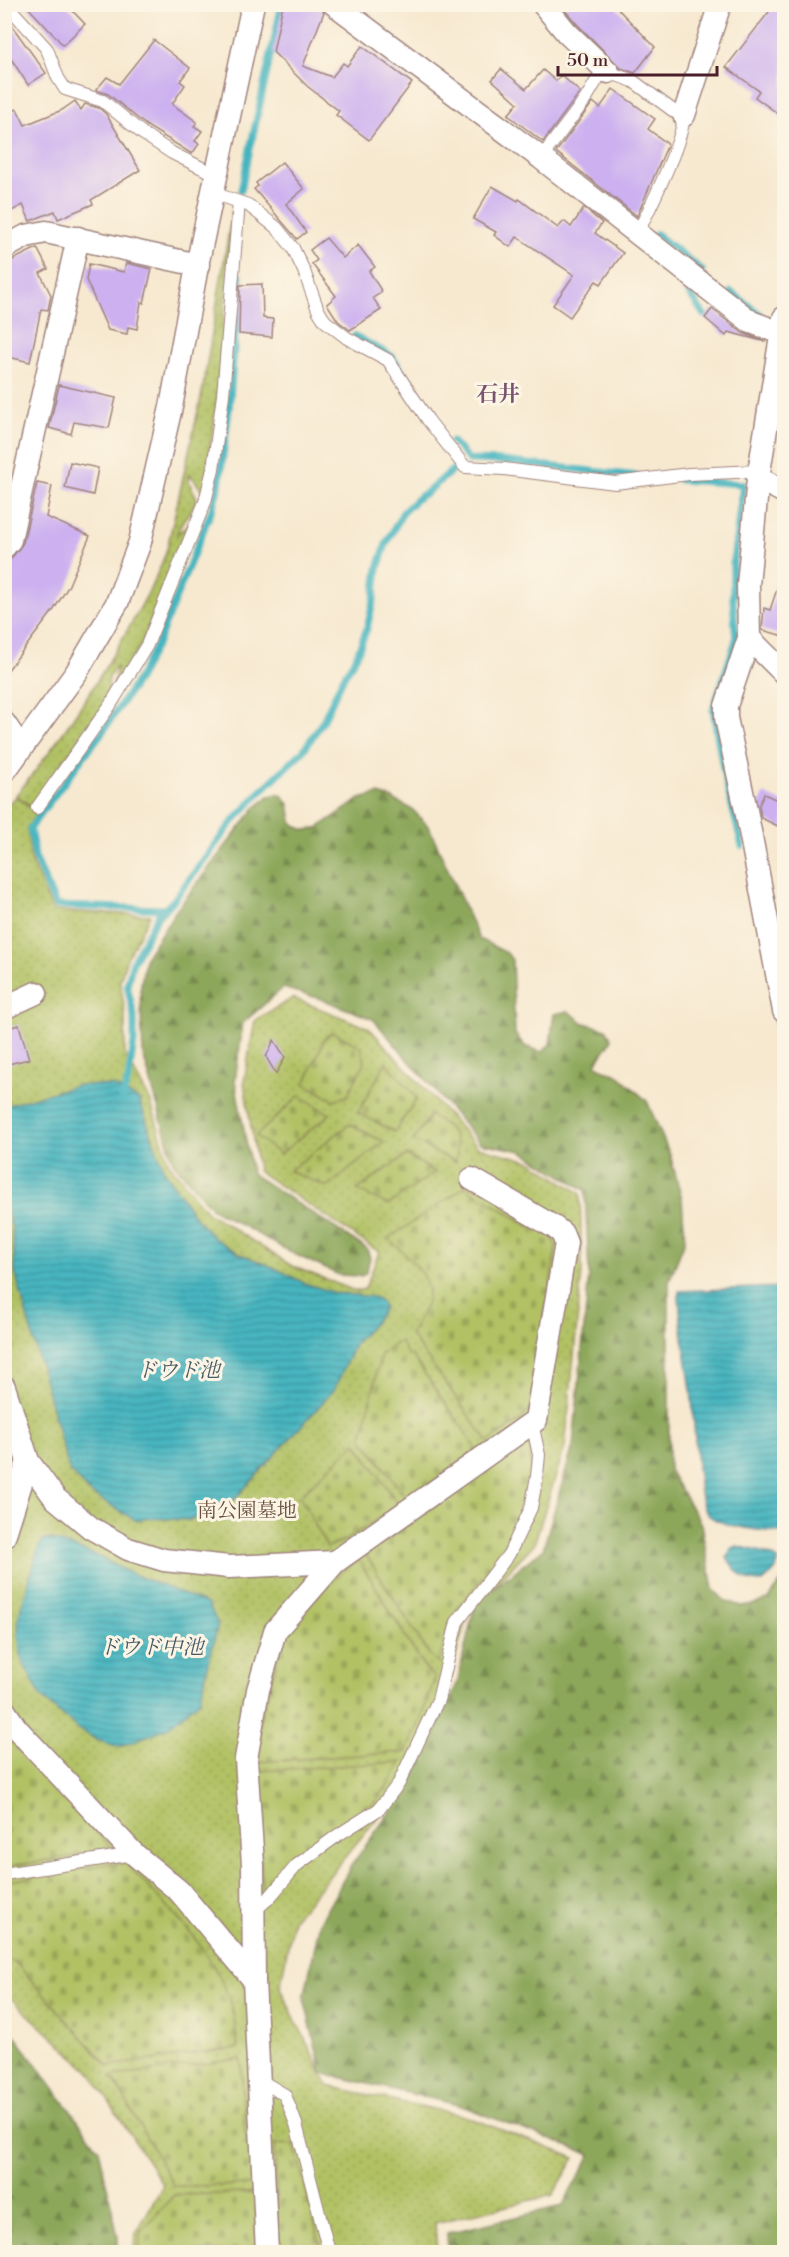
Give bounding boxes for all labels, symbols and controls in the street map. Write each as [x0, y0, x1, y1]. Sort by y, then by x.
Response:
scale bar [558, 39, 717, 77]
text: 50 m [567, 49, 609, 72]
district label: 石井 [476, 381, 520, 408]
water label: ドウド池 [136, 1358, 222, 1384]
park label: 南公園墓地 [197, 1499, 297, 1524]
water label: ドウド中池 [99, 1635, 205, 1661]

